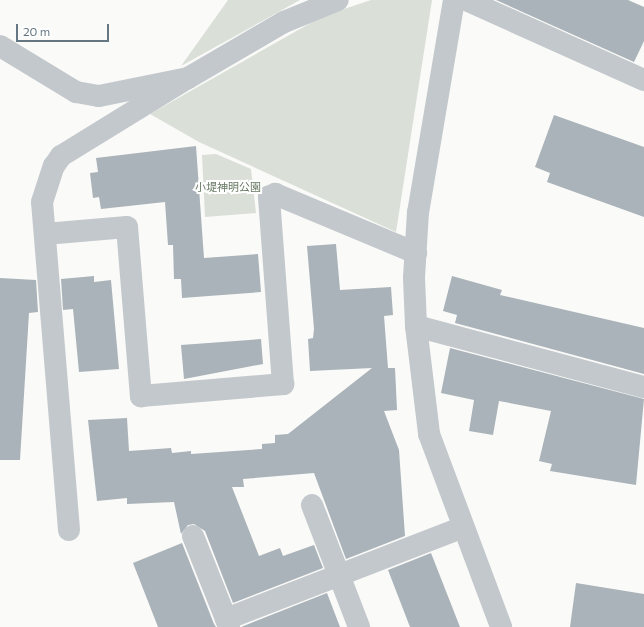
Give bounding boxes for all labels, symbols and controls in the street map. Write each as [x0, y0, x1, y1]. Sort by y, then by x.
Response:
scale bar [18, 16, 111, 42]
text: 20 m [23, 24, 50, 38]
park label: 小堤神明公園 [195, 180, 261, 194]

